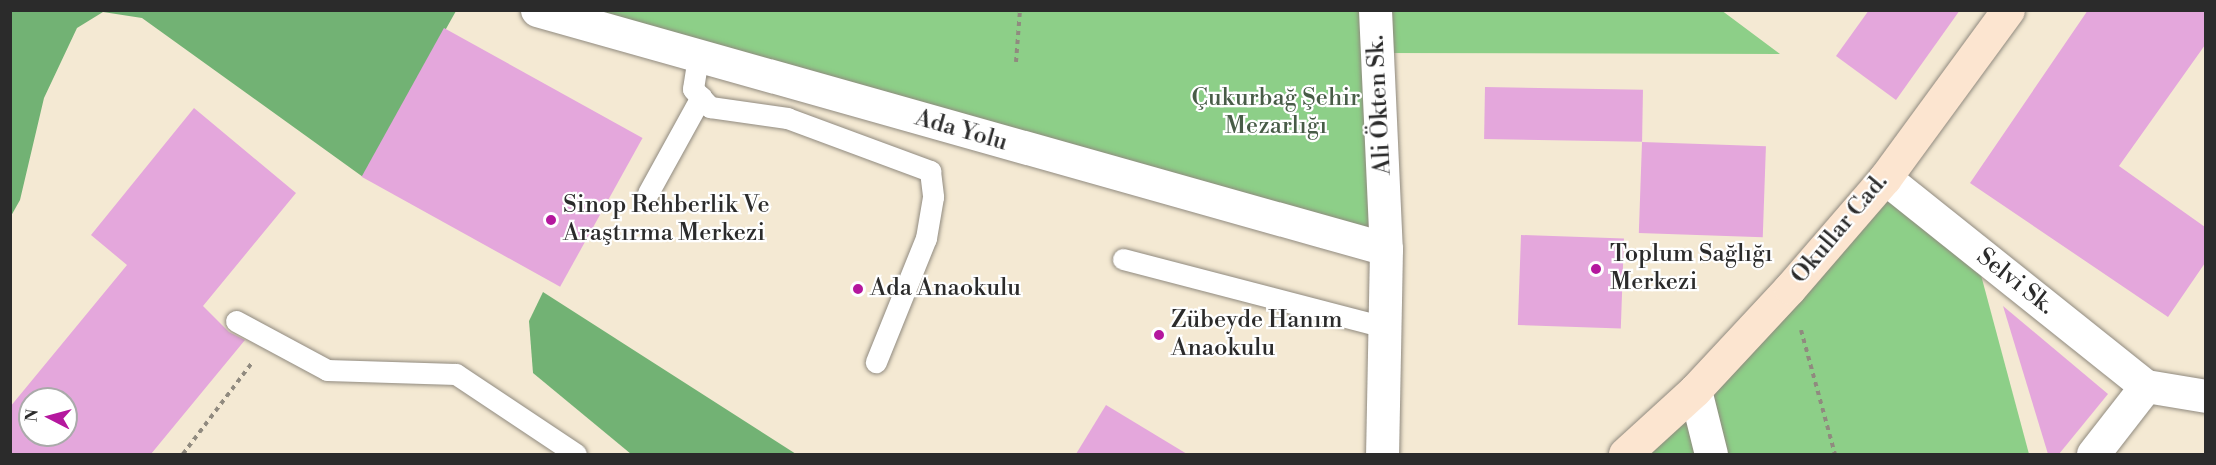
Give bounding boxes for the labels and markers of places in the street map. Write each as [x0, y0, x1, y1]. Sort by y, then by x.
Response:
place label: Sinop Rehberlik Ve Araştırma Merkezi [563, 192, 770, 248]
marker: Sinop Rehberlik Ve Araştırma Merkezi [544, 213, 558, 227]
place label: Toplum Sağlığı Merkezi [1610, 241, 1773, 297]
marker: Toplum Sağlığı Merkezi [1587, 260, 1605, 278]
place label: Ada Anaokulu [870, 275, 1021, 303]
marker: Ada Anaokulu [851, 282, 865, 296]
place label: Zübeyde Hanım Anaokulu [1171, 307, 1343, 363]
marker: Zübeyde Hanım Anaokulu [1152, 328, 1166, 342]

